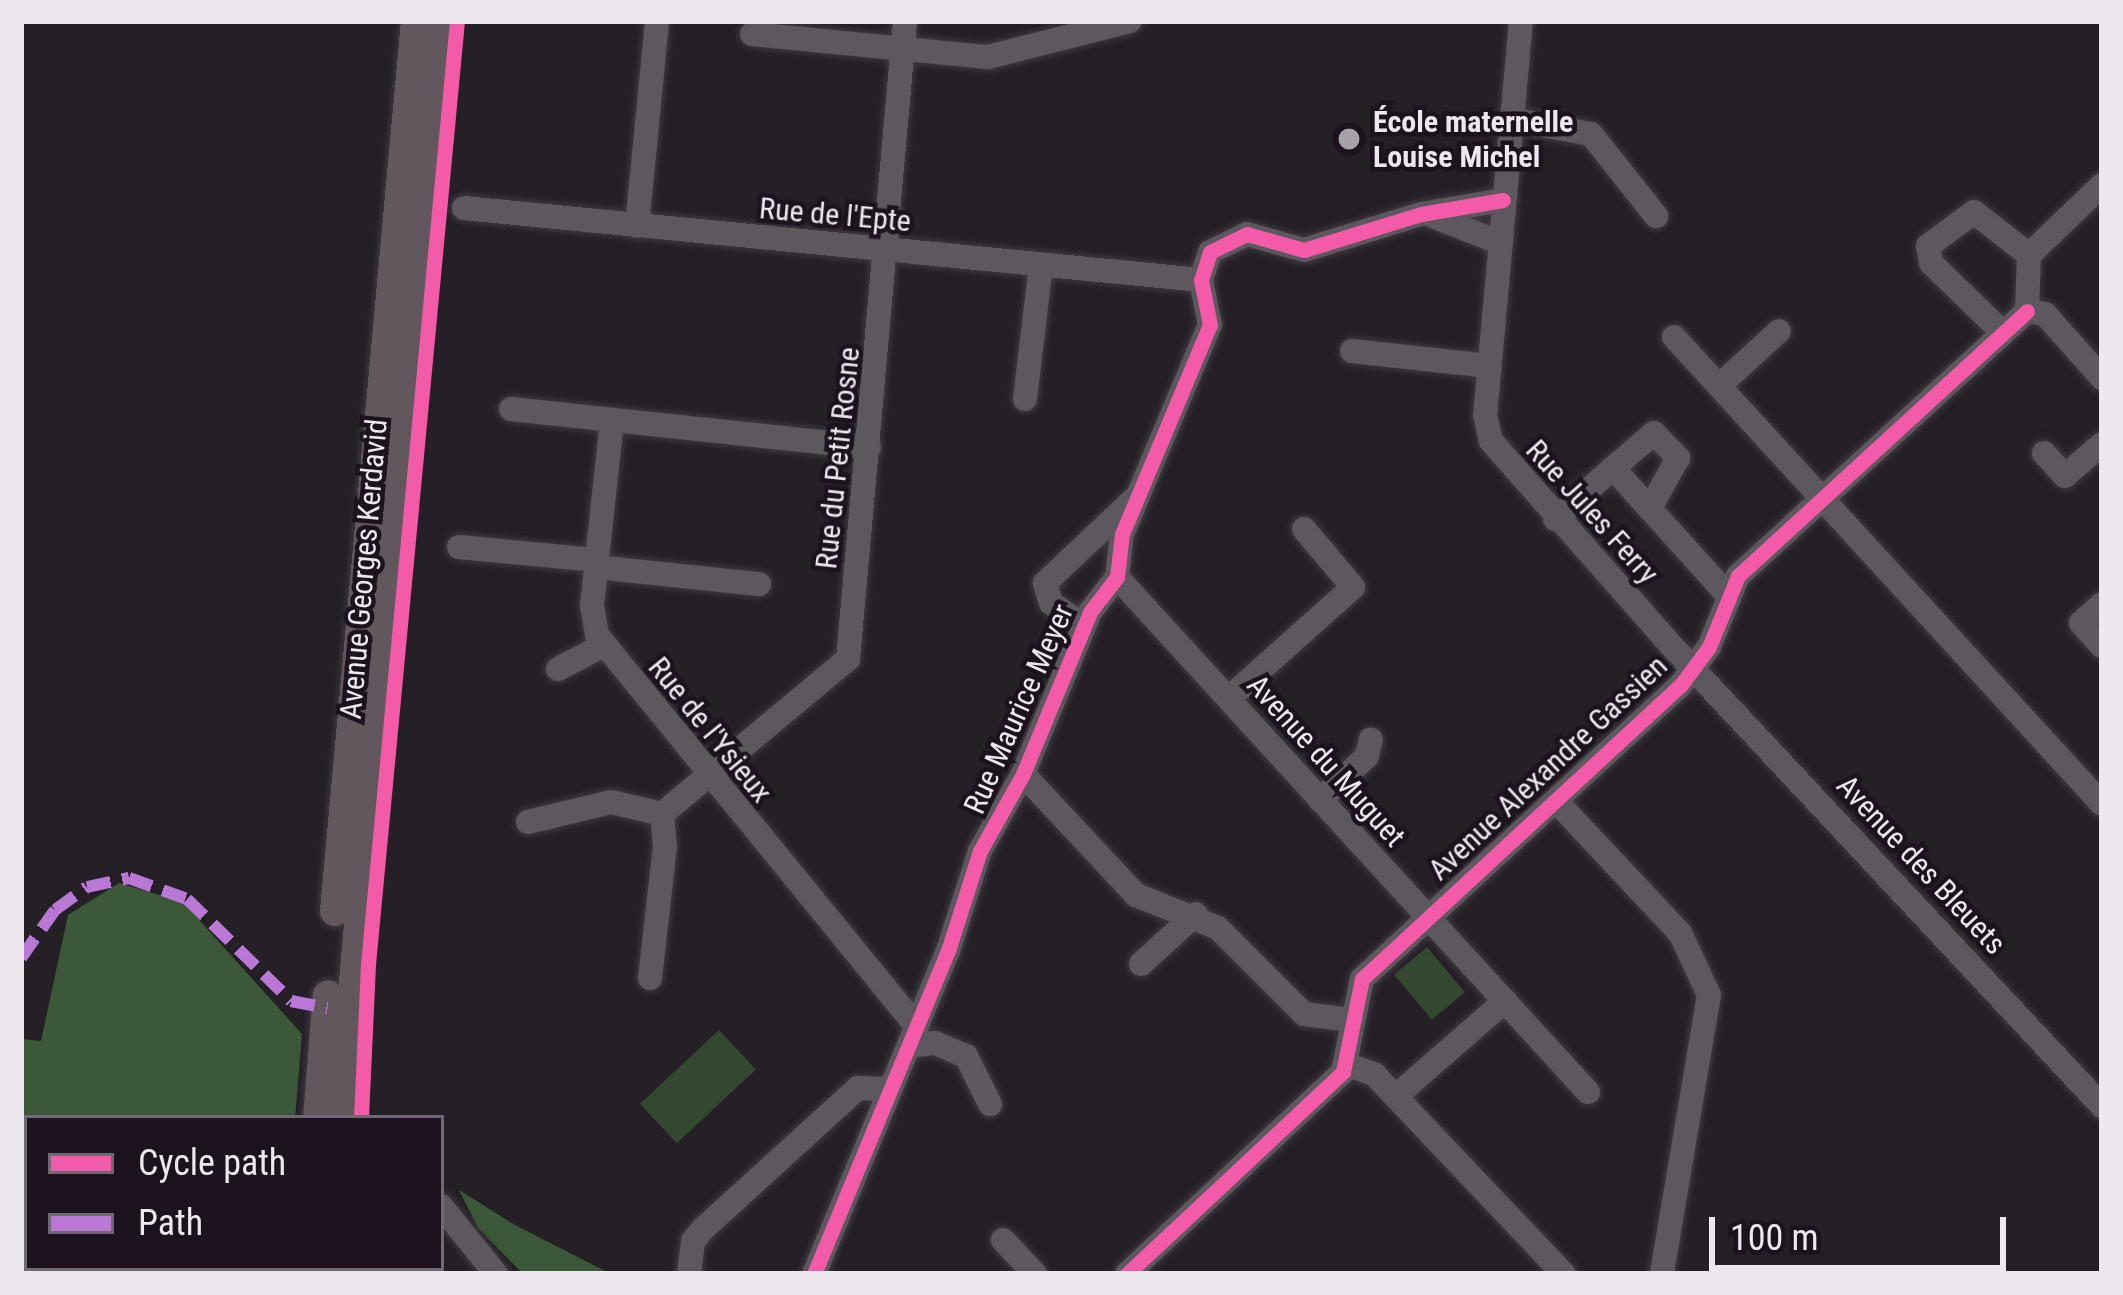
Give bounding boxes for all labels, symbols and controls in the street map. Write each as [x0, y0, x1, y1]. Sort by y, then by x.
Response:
place label: École maternelle Louise Michel [1373, 104, 1573, 174]
marker: École maternelle Louise Michel [1336, 126, 1362, 152]
street label: Rue de l'Epte [758, 190, 912, 240]
street label: Rue du Petit Rosne [808, 345, 868, 571]
street label: Avenue Georges Kerdavid [333, 418, 395, 720]
street label: Rue Jules Ferry [1518, 433, 1666, 591]
street label: Rue Maurice Meyer [957, 599, 1081, 819]
street label: Avenue Alexandre Gassien [1421, 648, 1675, 888]
street label: Rue de l'Ysieux [640, 650, 780, 810]
street label: Avenue du Muguet [1239, 668, 1413, 854]
street label: Avenue des Bleuets [1829, 768, 2013, 962]
legend [24, 1115, 444, 1271]
text: Cycle path [138, 1142, 286, 1184]
scale bar [1715, 1193, 2012, 1267]
text: Path [138, 1202, 203, 1244]
text: 100 m [1730, 1217, 1819, 1259]

